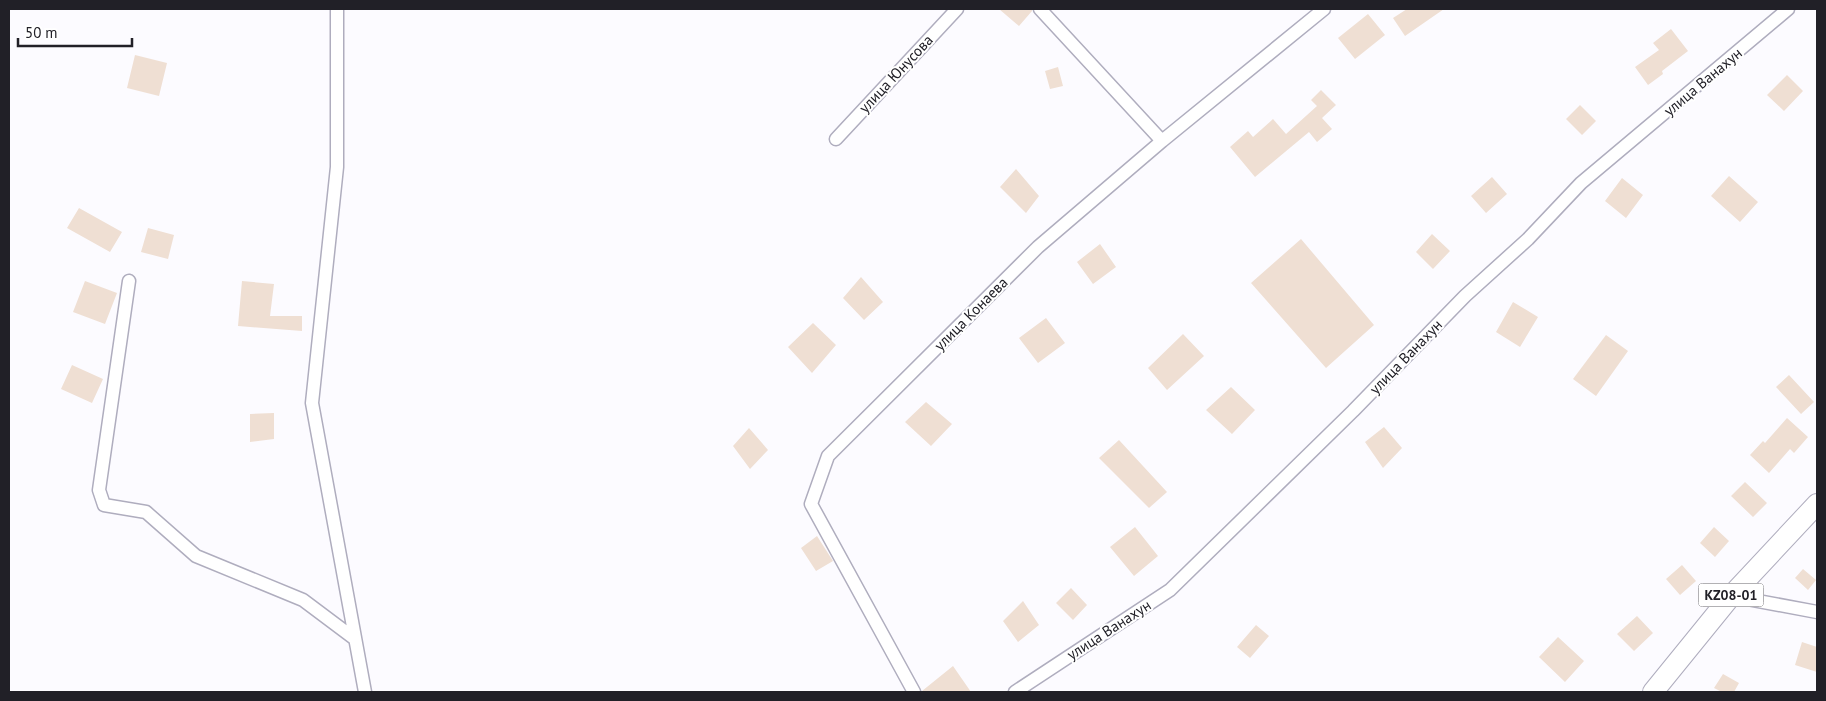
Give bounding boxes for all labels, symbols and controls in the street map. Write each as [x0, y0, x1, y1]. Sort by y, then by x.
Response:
scale bar [18, 15, 131, 47]
text: 50 m [25, 23, 58, 42]
street label: улица Юнусова [855, 31, 937, 117]
street label: улица Ванахун [1660, 43, 1746, 120]
street label: улица Конаева [930, 273, 1011, 354]
street label: улица Ванахун [1365, 315, 1446, 398]
road number: KZ08-01 [1698, 584, 1764, 606]
street label: улица Ванахун [1063, 595, 1154, 664]

